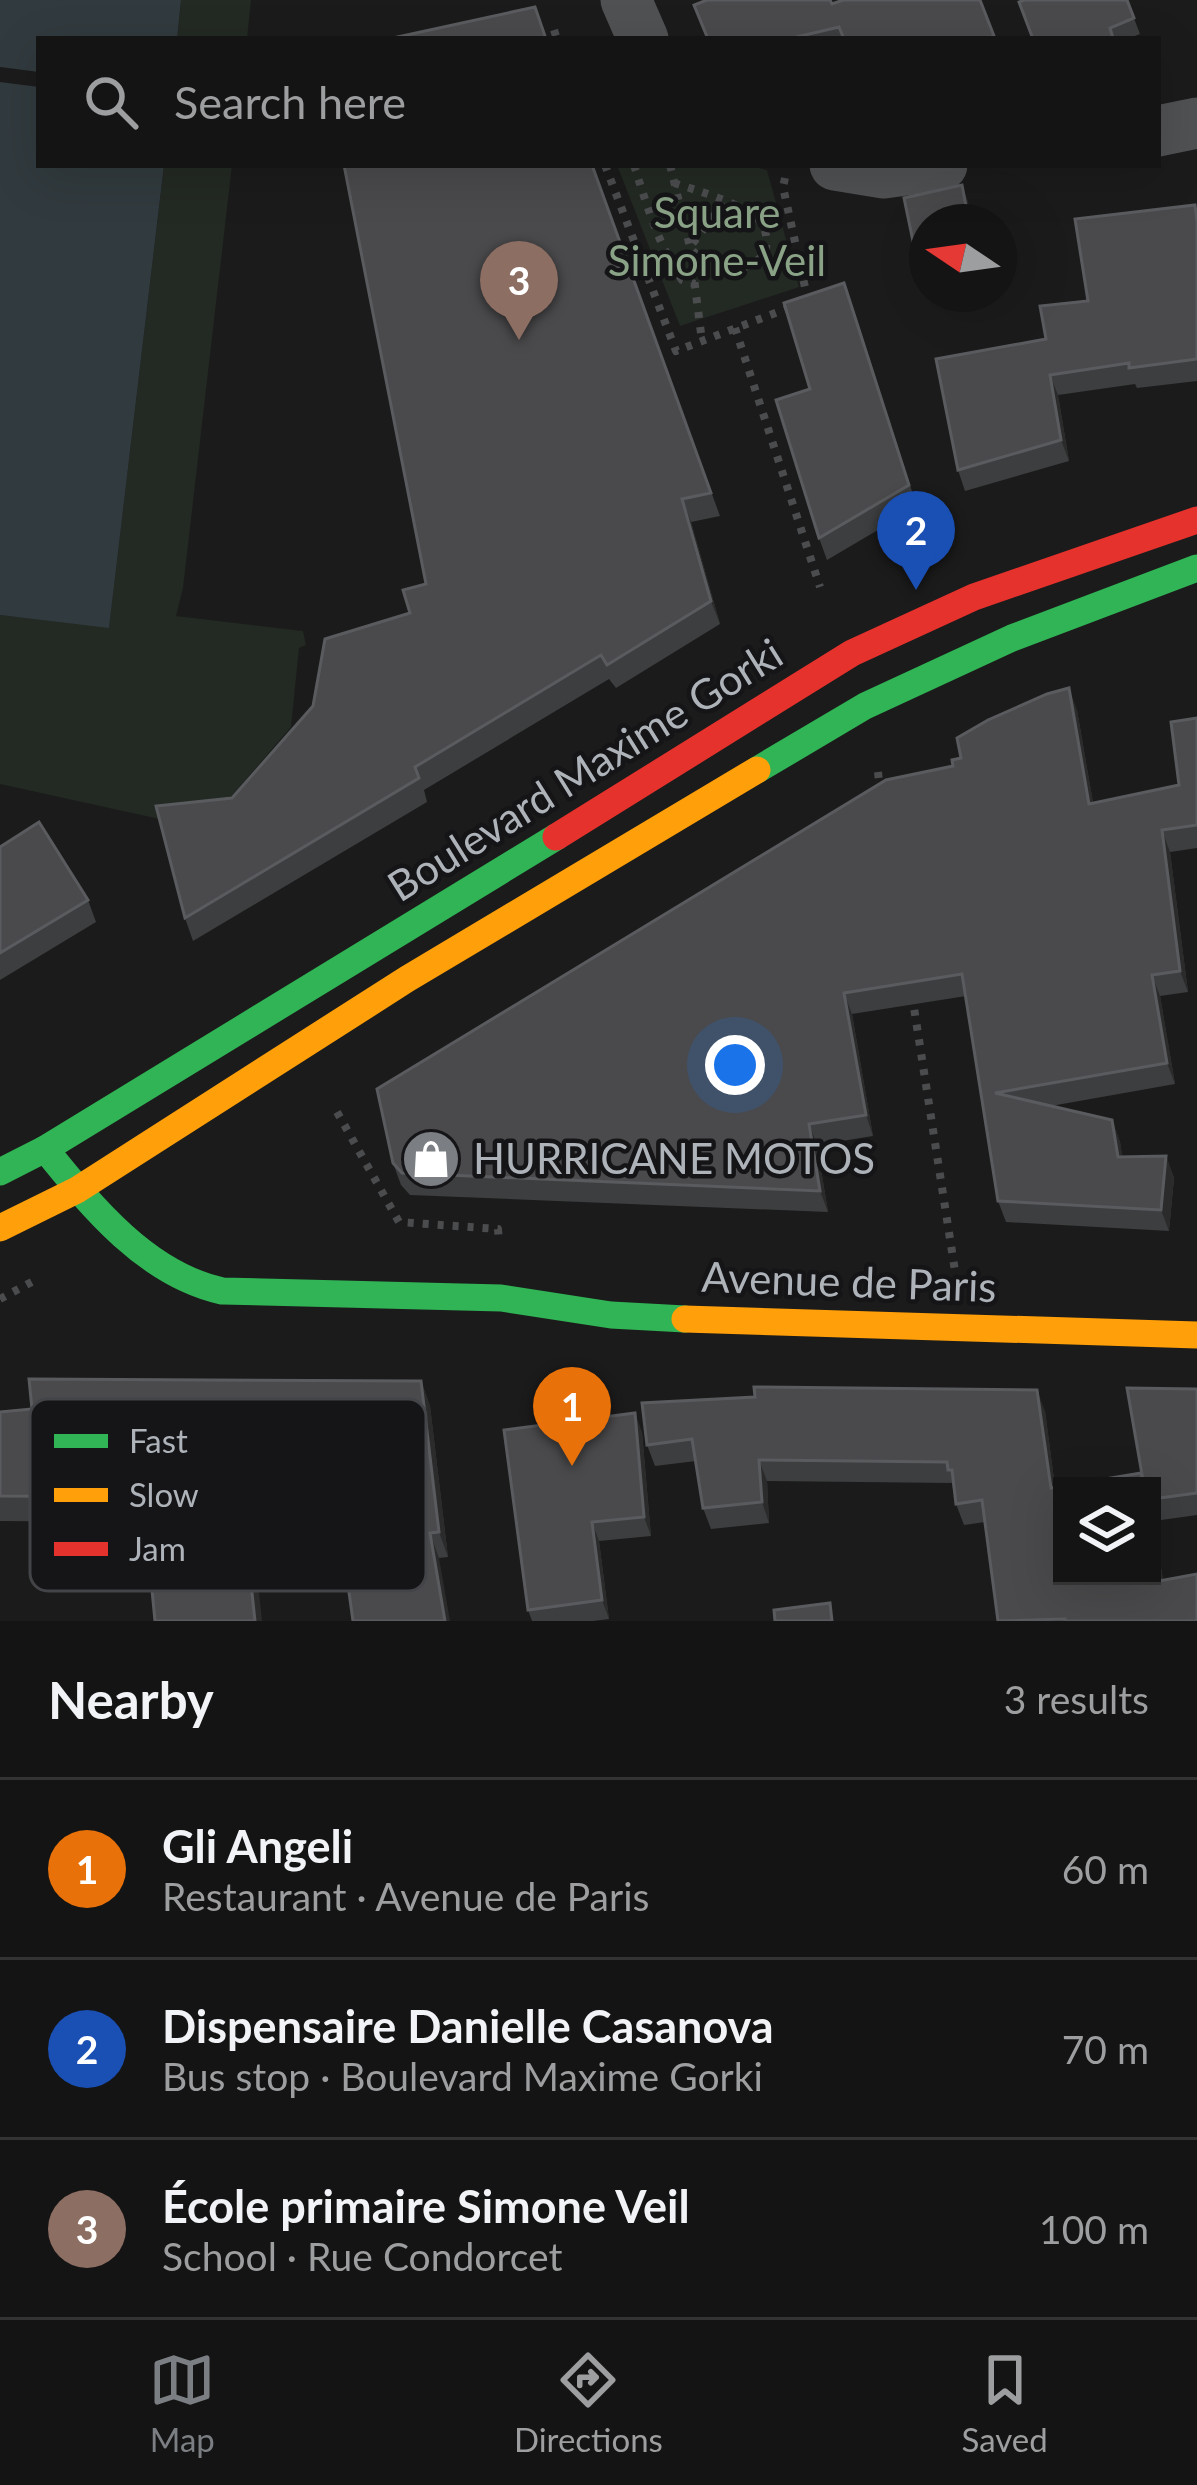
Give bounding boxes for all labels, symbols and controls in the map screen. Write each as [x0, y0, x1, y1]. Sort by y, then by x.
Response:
search box [36, 36, 1161, 168]
icon: search [78, 69, 144, 135]
text: Search here [174, 75, 406, 129]
park label: Square Simone-Veil [608, 187, 826, 285]
north arrow [909, 204, 1017, 312]
pin: 3 [480, 241, 558, 340]
pin: 2 [877, 491, 955, 590]
street label: Boulevard Maxime Gorki [378, 627, 791, 911]
your location [705, 1035, 765, 1095]
shop icon: HURRICANE MOTOS [400, 1128, 462, 1190]
place label: HURRICANE MOTOS [473, 1133, 875, 1183]
street label: Avenue de Paris [701, 1251, 997, 1311]
pin: 1 [533, 1367, 611, 1466]
legend [30, 1399, 426, 1591]
text: Fast [129, 1420, 188, 1460]
text: Slow [129, 1474, 199, 1514]
map controls [1053, 1477, 1161, 1585]
button: layers [1053, 1477, 1161, 1585]
text: Jam [129, 1528, 186, 1568]
text: Nearby [48, 1669, 214, 1730]
text: 3 results [1004, 1676, 1149, 1722]
text: Gli Angeli [162, 1819, 353, 1873]
text: 1 [76, 1846, 98, 1892]
text: 60 m [1062, 1846, 1149, 1892]
text: Restaurant · Avenue de Paris [162, 1873, 649, 1919]
text: Dispensaire Danielle Casanova [162, 1999, 774, 2053]
text: 2 [76, 2026, 98, 2072]
text: 70 m [1062, 2026, 1149, 2072]
text: Bus stop · Boulevard Maxime Gorki [162, 2053, 763, 2099]
text: École primaire Simone Veil [162, 2179, 690, 2233]
text: 3 [76, 2206, 98, 2252]
text: 100 m [1039, 2206, 1149, 2252]
text: School · Rue Condorcet [162, 2233, 563, 2279]
tab: Map [149, 2347, 215, 2459]
tab: Directions [514, 2347, 663, 2459]
tab: Saved [961, 2347, 1048, 2459]

